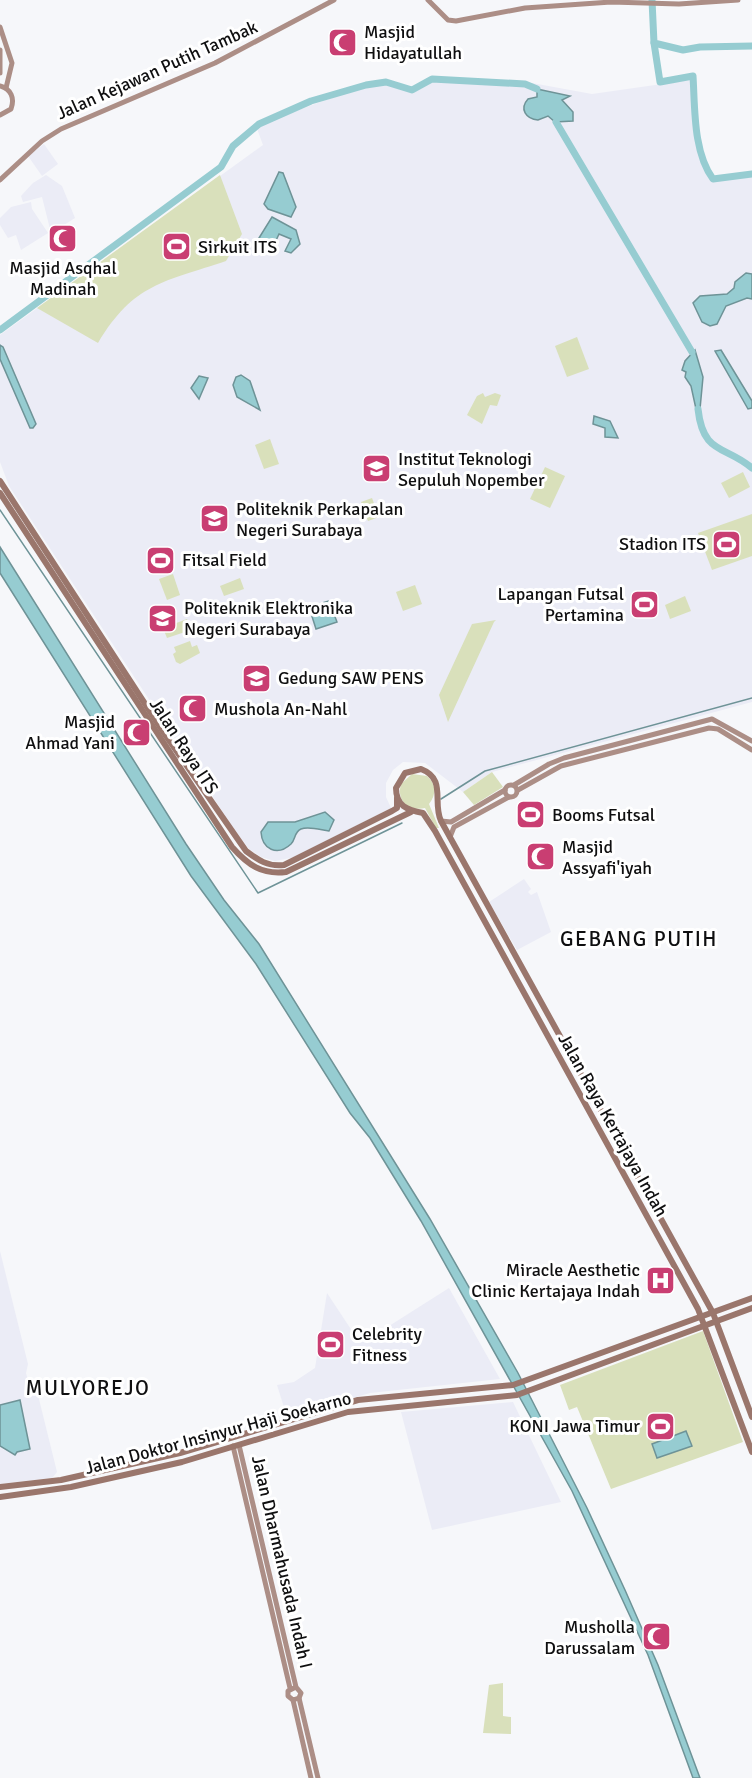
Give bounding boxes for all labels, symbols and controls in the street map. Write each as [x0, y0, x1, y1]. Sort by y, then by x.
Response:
street label: Jalan Kejawan Putih Tambak [53, 16, 261, 124]
place label: Masjid Hidayatullah [364, 21, 462, 64]
mosque icon: Masjid Hidayatullah [327, 26, 359, 58]
mosque icon: Masjid Asqhal Madinah [47, 223, 79, 255]
sports icon: Sirkuit ITS [161, 231, 193, 263]
place label: Sirkuit ITS [198, 236, 277, 258]
place label: Masjid Asqhal Madinah [9, 257, 117, 300]
place label: Institut Teknologi Sepuluh Nopember [398, 448, 545, 491]
school or university icon: Institut Teknologi Sepuluh Nopember [361, 453, 393, 485]
place label: Politeknik Perkapalan Negeri Surabaya [236, 498, 403, 541]
school or university icon: Politeknik Perkapalan Negeri Surabaya [199, 503, 231, 535]
sports icon: Stadion ITS [711, 528, 743, 560]
place label: Stadion ITS [619, 533, 706, 555]
sports icon: Fitsal Field [145, 544, 177, 576]
place label: Fitsal Field [182, 549, 267, 571]
place label: Lapangan Futsal Pertamina [497, 583, 624, 626]
sports icon: Lapangan Futsal Pertamina [629, 588, 661, 620]
place label: Politeknik Elektronika Negeri Surabaya [184, 597, 353, 640]
school or university icon: Politeknik Elektronika Negeri Surabaya [147, 602, 179, 634]
school or university icon: Gedung SAW PENS [241, 662, 273, 694]
place label: Gedung SAW PENS [278, 667, 424, 689]
mosque icon: Mushola An-Nahl [177, 693, 209, 725]
street label: Jalan Raya ITS [145, 694, 223, 798]
place label: Mushola An-Nahl [214, 698, 347, 720]
place label: Masjid Ahmad Yani [25, 711, 115, 754]
mosque icon: Masjid Ahmad Yani [120, 716, 152, 748]
sports icon: Booms Futsal [515, 799, 547, 831]
place label: Booms Futsal [552, 804, 655, 826]
place label: Masjid Assyafi'iyah [562, 836, 652, 879]
mosque icon: Masjid Assyafi'iyah [525, 841, 557, 873]
district label: GEBANG PUTIH [560, 926, 718, 952]
street label: Jalan Raya Kertajaya Indah [553, 1029, 673, 1221]
place label: Miracle Aesthetic Clinic Kertajaya Indah [471, 1259, 640, 1302]
hospital icon: Miracle Aesthetic Clinic Kertajaya Indah [645, 1264, 677, 1296]
place label: Celebrity Fitness [352, 1323, 422, 1366]
sports icon: Celebrity Fitness [315, 1328, 347, 1360]
district label: MULYOREJO [26, 1375, 150, 1401]
street label: Jalan Doktor Insinyur Haji Soekarno [82, 1387, 354, 1479]
sports icon: KONI Jawa Timur [645, 1410, 677, 1442]
place label: KONI Jawa Timur [509, 1415, 640, 1437]
street label: Jalan Dharmahusada Indah I [247, 1453, 317, 1671]
place label: Musholla Darussalam [544, 1616, 635, 1659]
mosque icon: Musholla Darussalam [640, 1621, 672, 1653]

